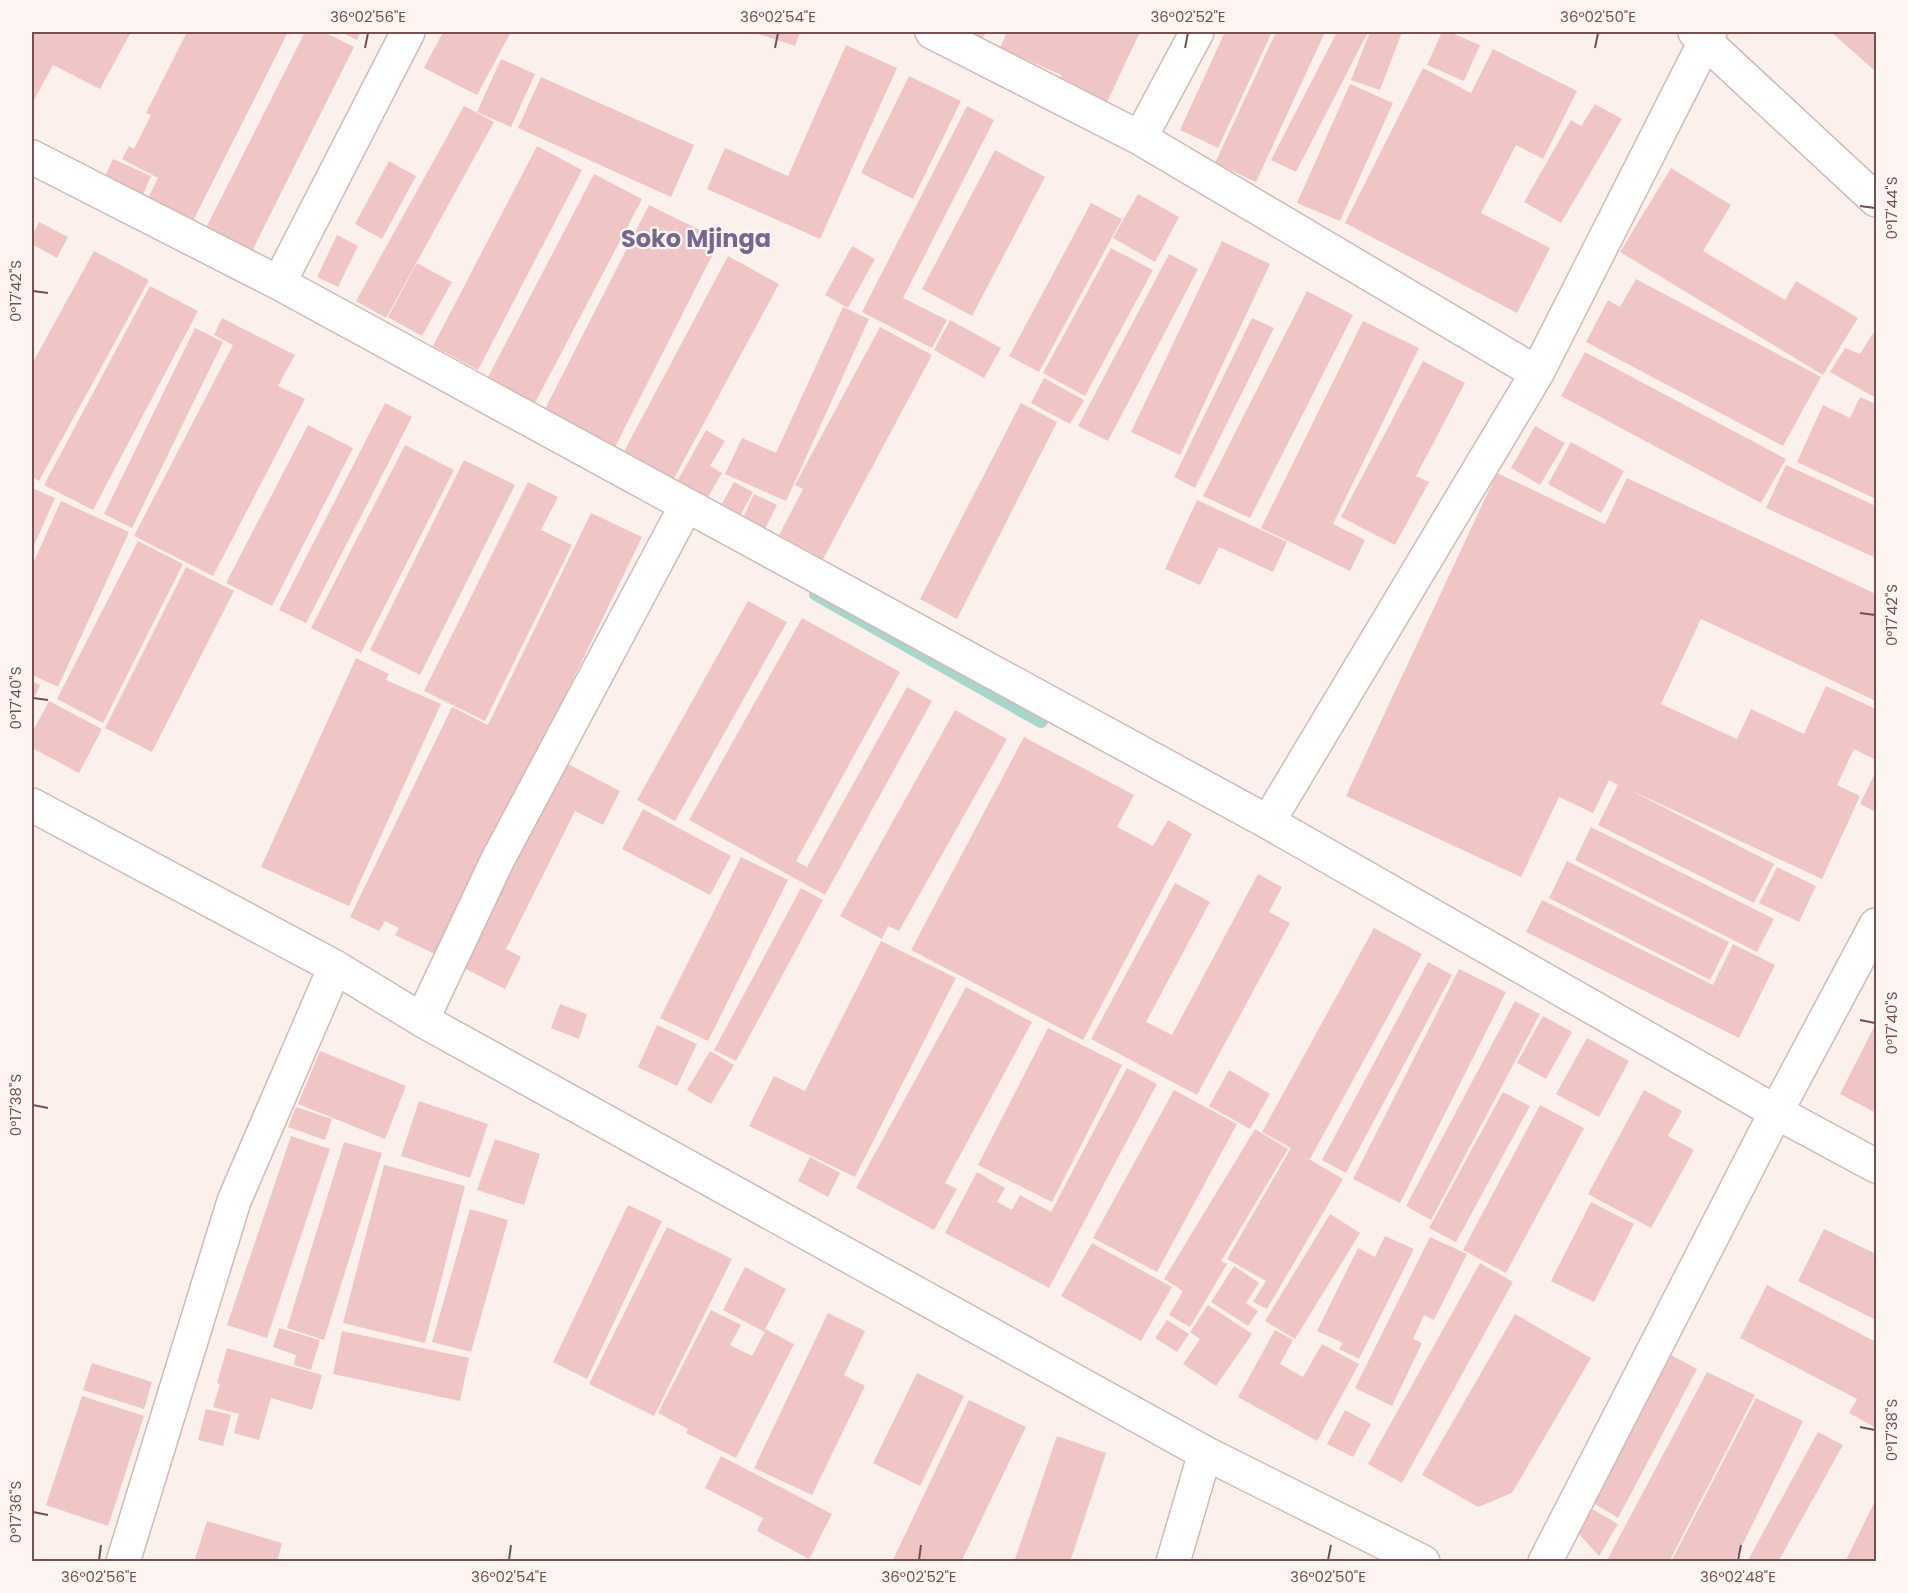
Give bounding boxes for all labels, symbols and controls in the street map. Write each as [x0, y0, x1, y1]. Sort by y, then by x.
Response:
text: 36°02'56"E [330, 6, 406, 27]
text: 36°02'54"E [740, 6, 816, 27]
text: 36°02'52"E [1150, 6, 1226, 27]
text: 36°02'50"E [1560, 6, 1636, 27]
text: 0°17'44"S [1881, 176, 1902, 240]
district label: Soko Mjinga [621, 222, 771, 255]
text: 0°17'42"S [5, 260, 26, 322]
text: 0°17'42"S [1881, 584, 1902, 646]
text: 0°17'40"S [5, 667, 26, 730]
text: 0°17'40"S [1881, 992, 1902, 1055]
text: 0°17'38"S [5, 1074, 26, 1136]
text: 0°17'38"S [1881, 1399, 1902, 1461]
text: 0°17'36"S [5, 1481, 26, 1543]
text: 36°02'56"E [61, 1566, 137, 1587]
text: 36°02'54"E [471, 1566, 547, 1587]
text: 36°02'52"E [881, 1566, 957, 1587]
text: 36°02'50"E [1290, 1566, 1366, 1587]
text: 36°02'48"E [1700, 1566, 1776, 1587]

